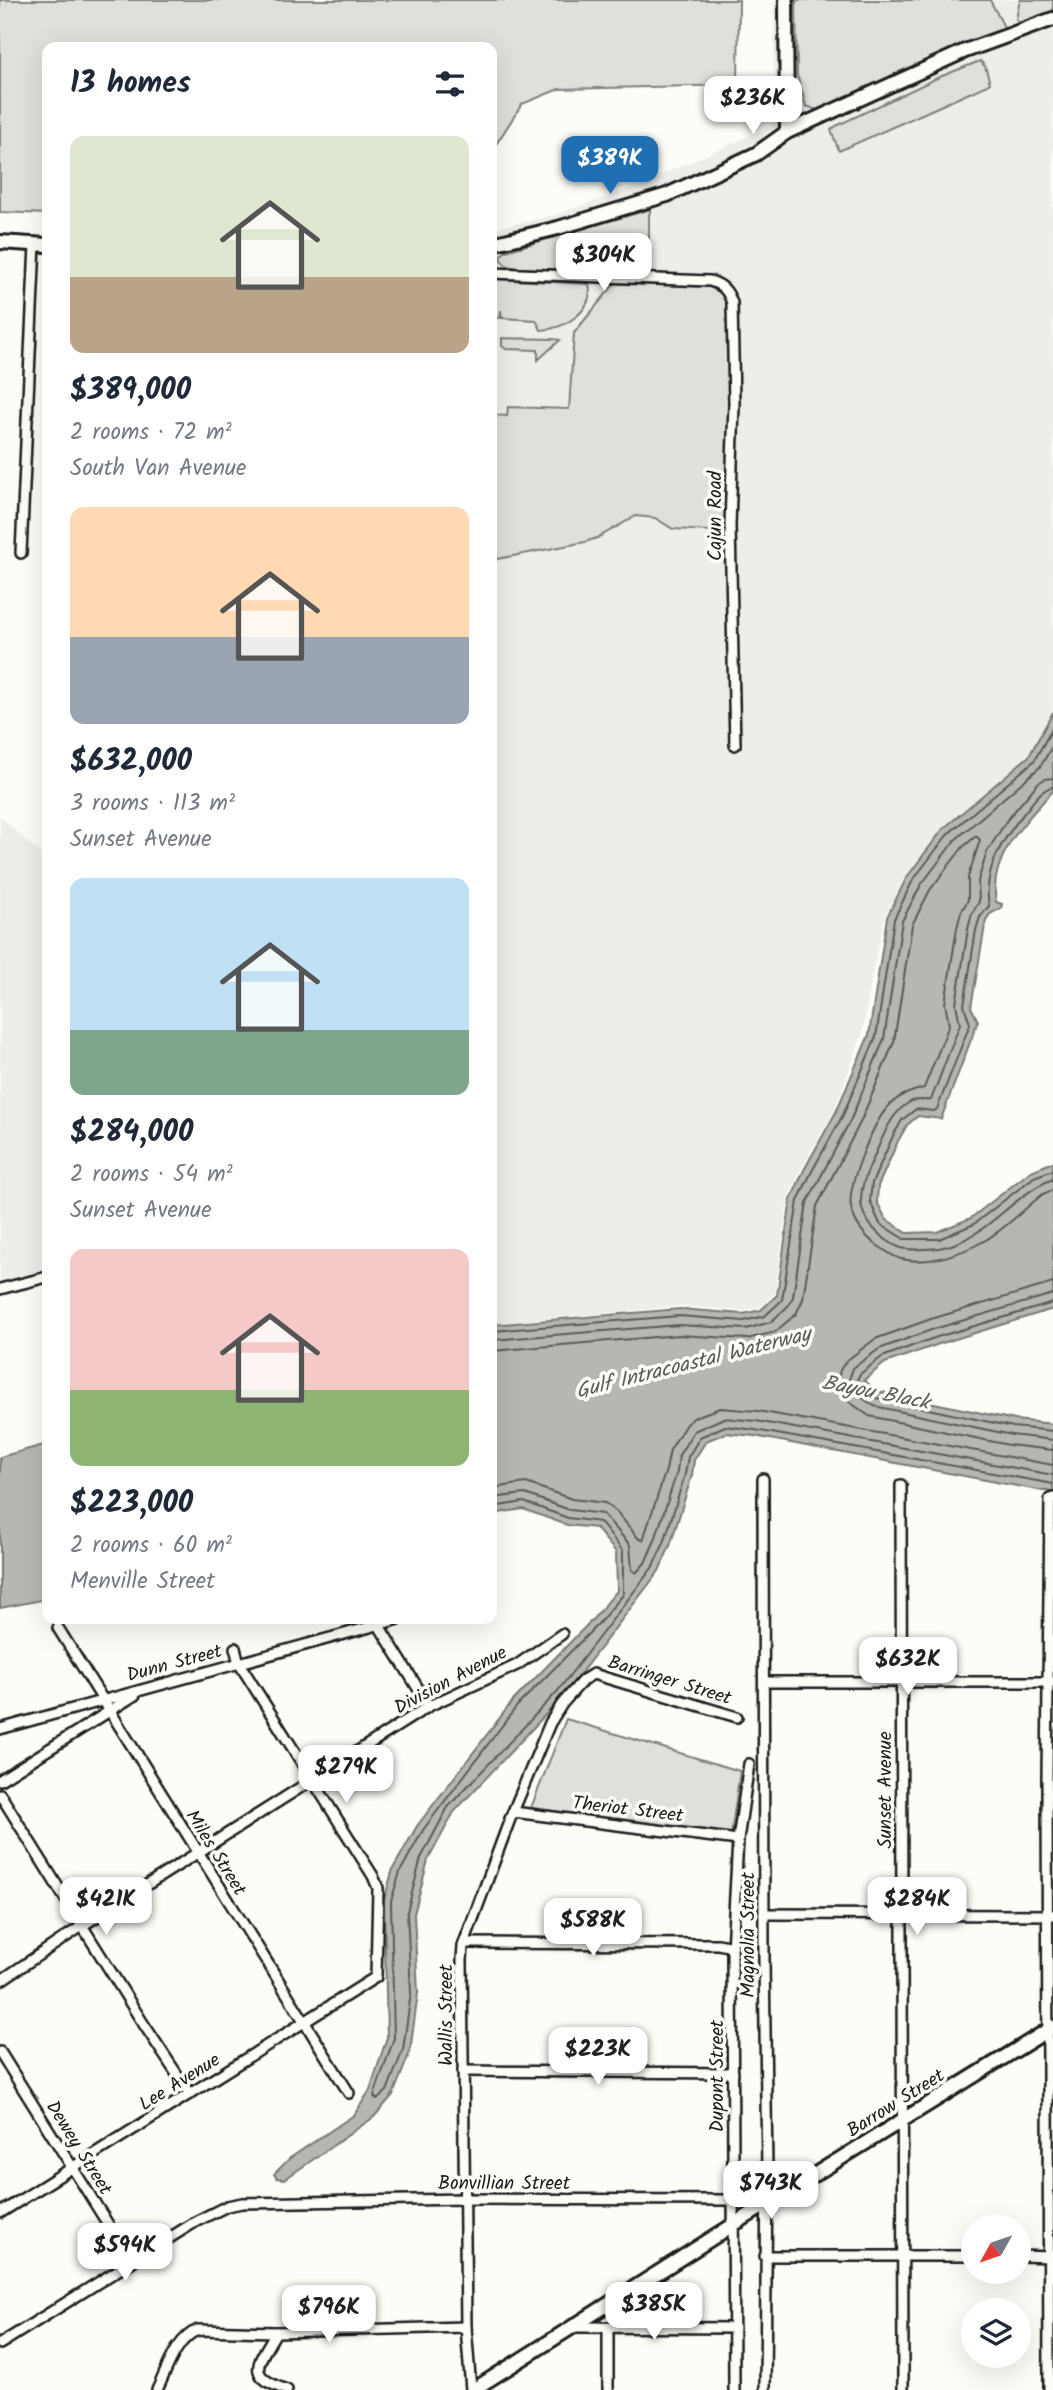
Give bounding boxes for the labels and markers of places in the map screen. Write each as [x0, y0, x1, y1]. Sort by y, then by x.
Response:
pin: $236K [704, 76, 802, 136]
pin: $389K [561, 136, 659, 196]
pin: $304K [555, 233, 653, 293]
pin: $632K [859, 1638, 957, 1697]
pin: $279K [297, 1745, 395, 1805]
pin: $421K [57, 1878, 155, 1937]
pin: $284K [868, 1878, 966, 1937]
pin: $588K [544, 1898, 642, 1958]
pin: $223K [549, 2028, 647, 2087]
pin: $743K [722, 2162, 820, 2221]
pin: $594K [76, 2224, 174, 2283]
pin: $385K [605, 2282, 703, 2342]
pin: $796K [280, 2286, 378, 2345]

